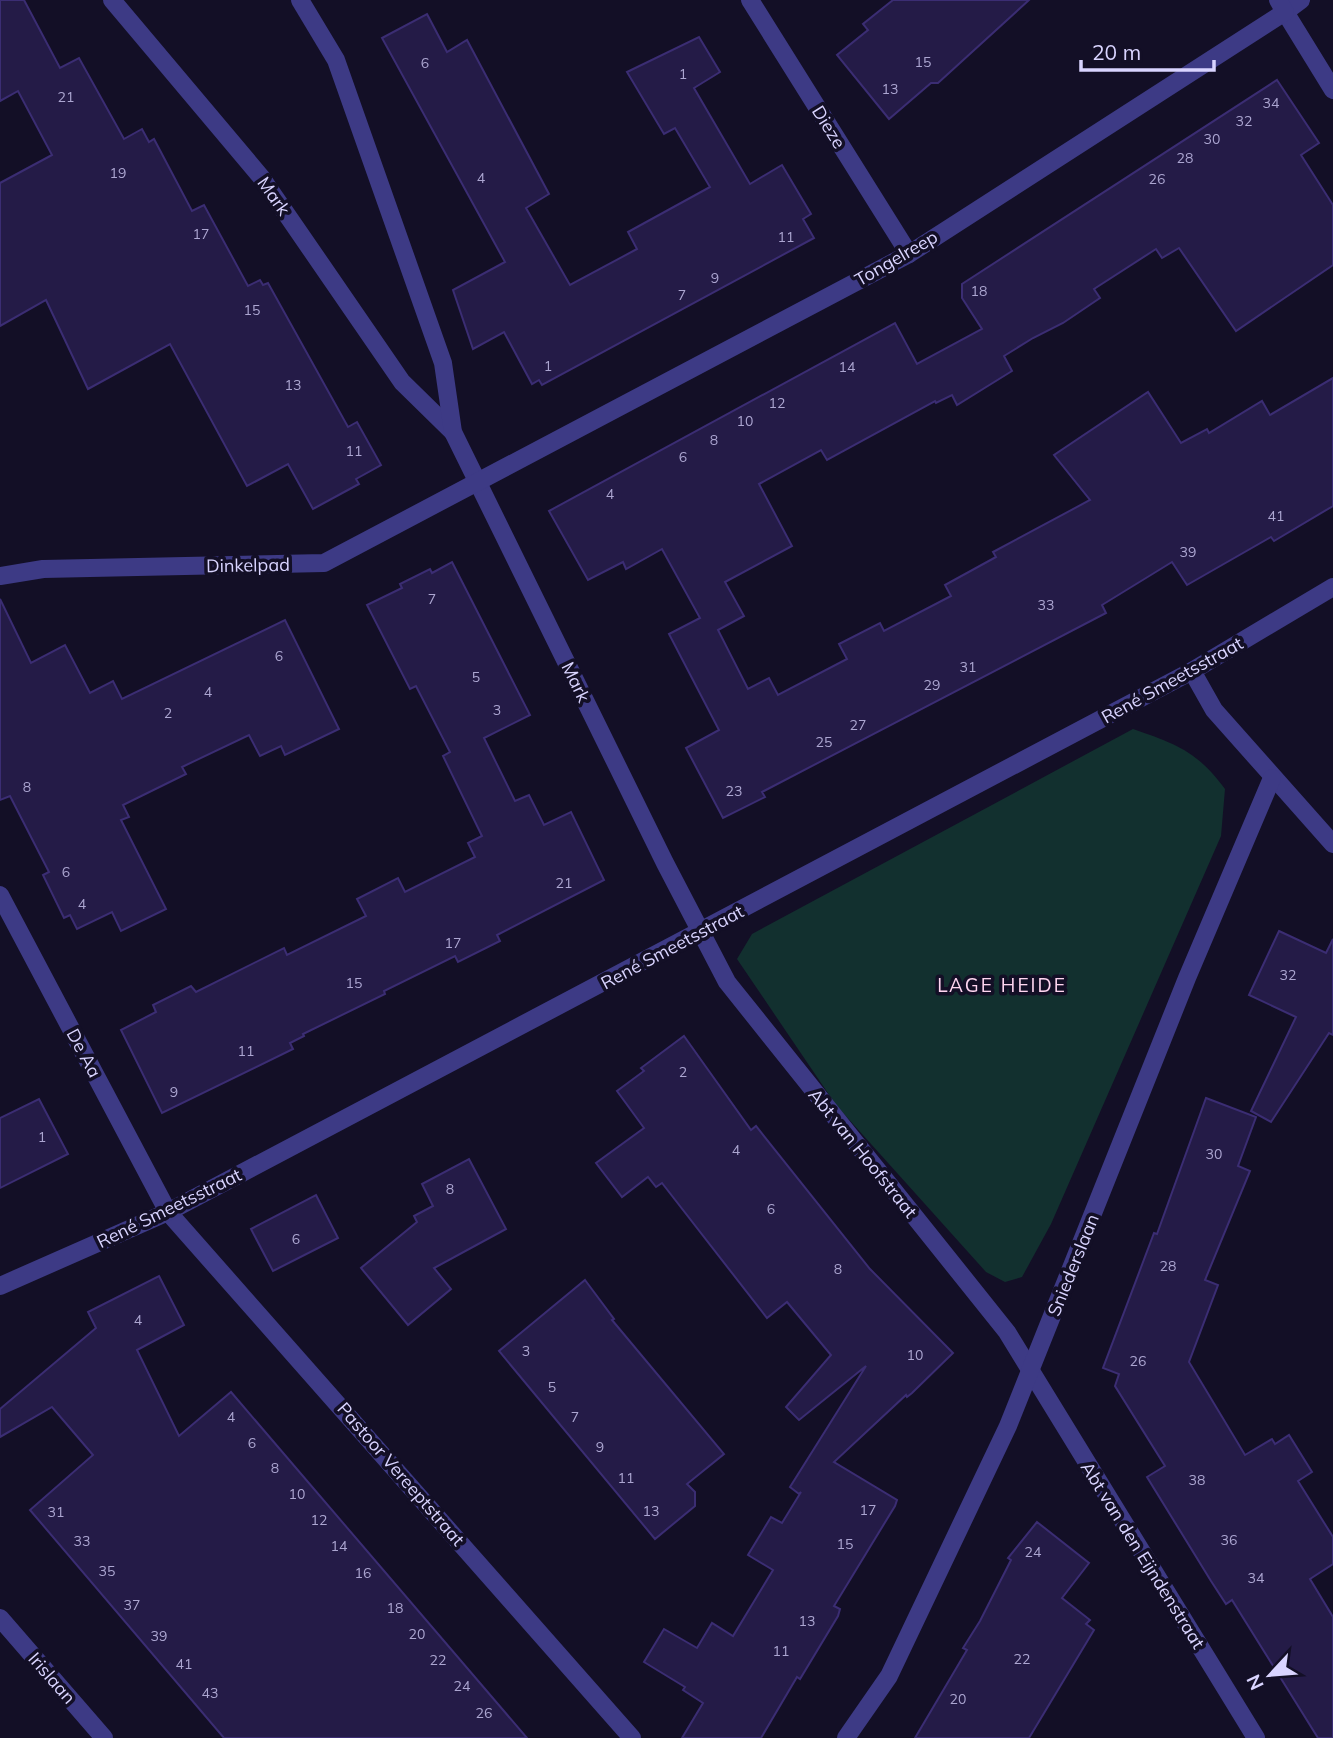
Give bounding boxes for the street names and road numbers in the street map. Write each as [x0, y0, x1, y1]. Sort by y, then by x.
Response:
street label: Dieze [807, 101, 851, 153]
street label: Mark [253, 172, 296, 220]
street label: Tongelreep [850, 225, 942, 291]
street label: Dinkelpad [206, 553, 290, 577]
street label: René Smeetsstraat [1097, 632, 1247, 728]
street label: Mark [556, 658, 596, 707]
street label: René Smeetsstraat [597, 900, 747, 994]
street label: De Aa [62, 1025, 106, 1081]
street label: Abt van Hoofstraat [804, 1084, 922, 1222]
street label: René Smeetsstraat [93, 1163, 245, 1253]
street label: Sniederslaan [1042, 1211, 1104, 1319]
street label: Pastoor Vereeptstraat [332, 1398, 470, 1550]
street label: Abt van den Eijndenstraat [1076, 1457, 1210, 1653]
street label: Irislaan [23, 1647, 81, 1709]

